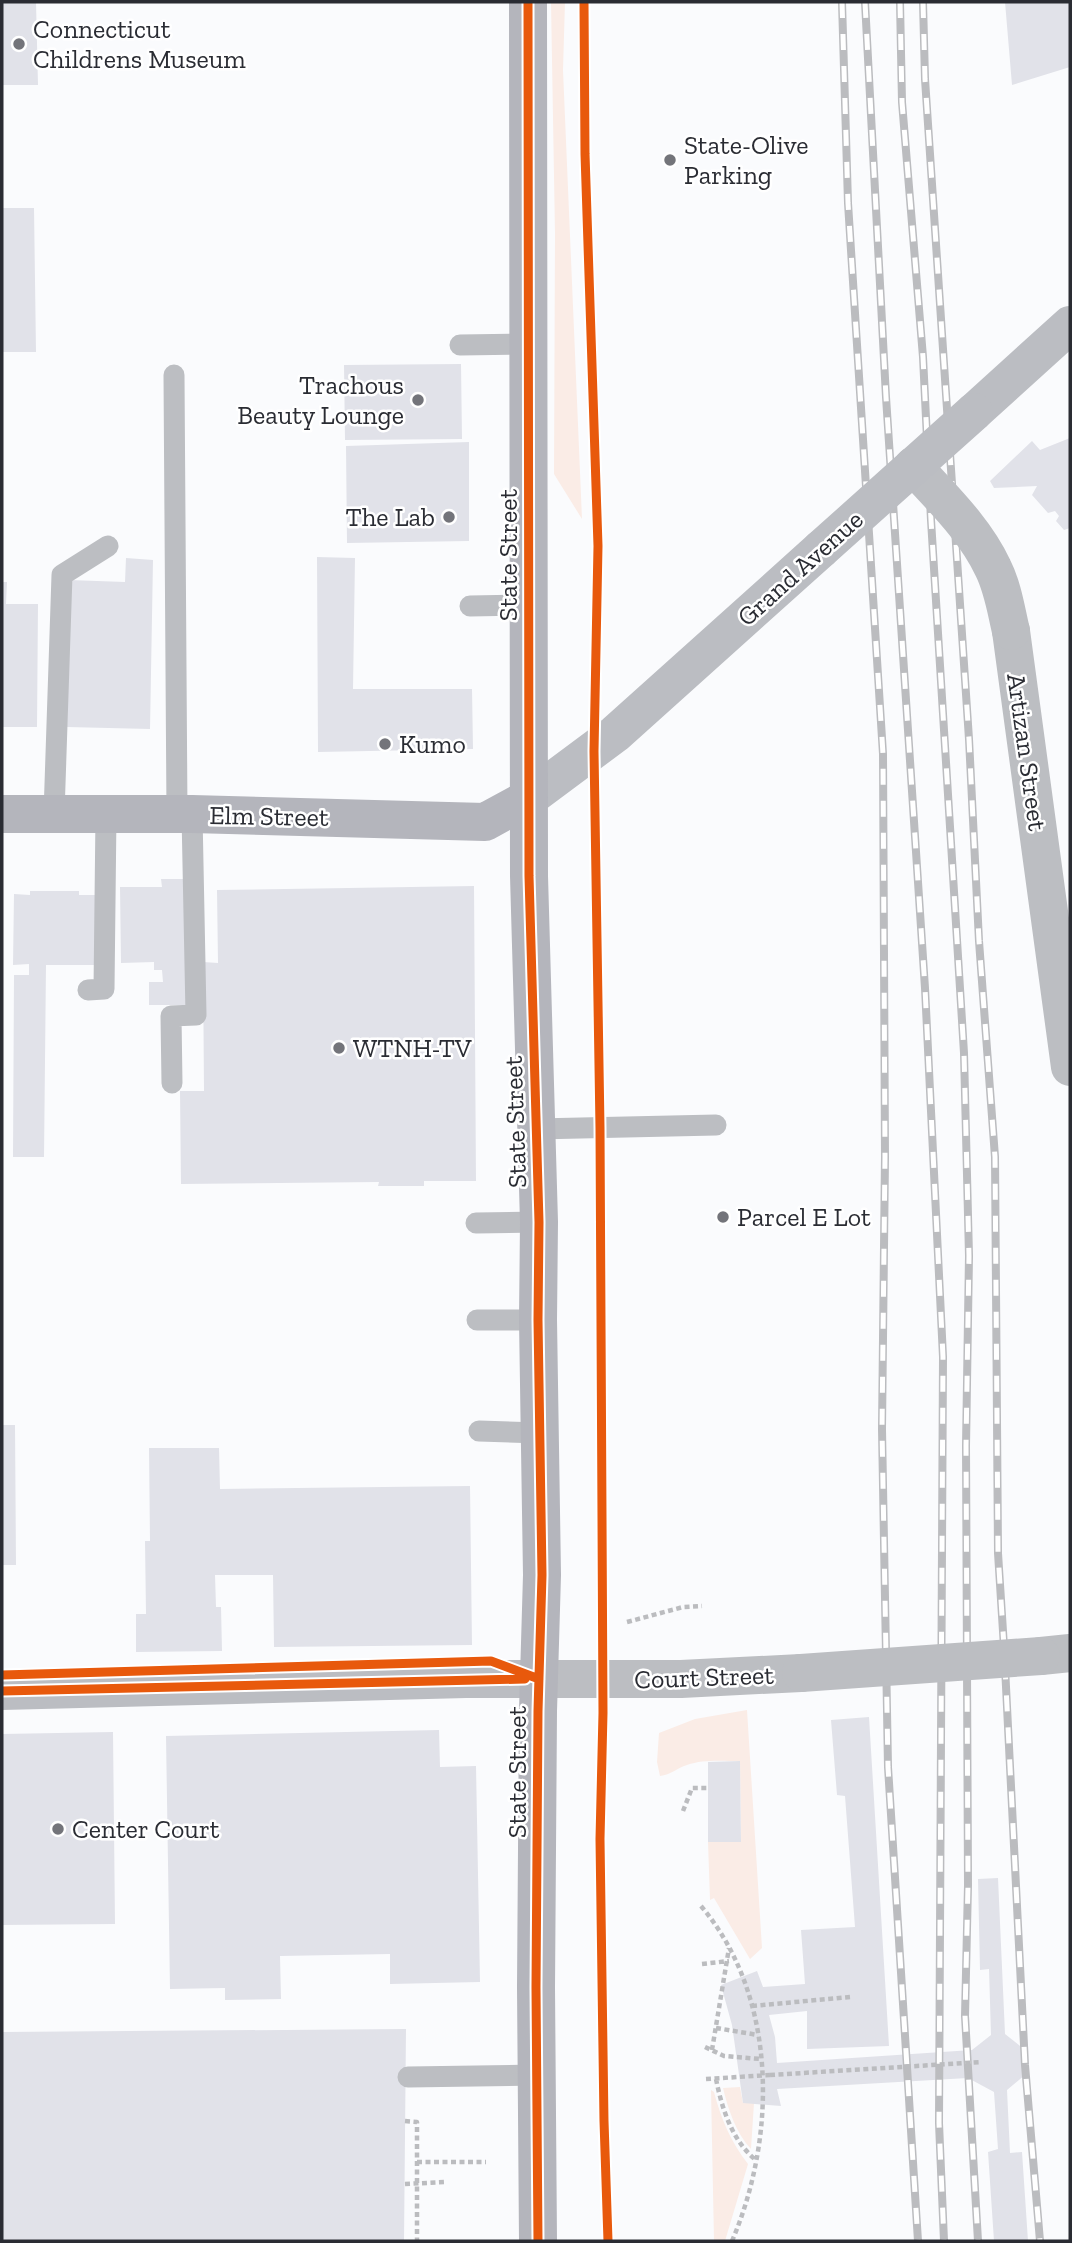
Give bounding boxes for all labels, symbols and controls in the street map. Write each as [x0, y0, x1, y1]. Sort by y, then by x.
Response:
place label: Connecticut Childrens Museum [33, 13, 246, 75]
marker: Connecticut Childrens Museum [11, 36, 27, 52]
place label: State-Olive Parking [684, 129, 809, 191]
marker: State-Olive Parking [662, 152, 678, 168]
place label: Trachous Beauty Lounge [237, 369, 404, 431]
marker: Trachous Beauty Lounge [410, 392, 426, 408]
street label: State Street [492, 488, 524, 621]
place label: The Lab [346, 501, 435, 533]
street label: Grand Avenue [731, 503, 869, 633]
marker: The Lab [441, 509, 457, 525]
street label: Artizan Street [1000, 671, 1054, 833]
place label: Kumo [399, 728, 466, 760]
marker: Kumo [377, 736, 393, 752]
street label: Elm Street [209, 799, 329, 833]
place label: WTNH-TV [353, 1032, 472, 1064]
marker: WTNH-TV [331, 1040, 347, 1056]
street label: State Street [497, 1055, 533, 1189]
place label: Parcel E Lot [737, 1201, 871, 1233]
marker: Parcel E Lot [715, 1209, 731, 1225]
street label: Court Street [634, 1659, 775, 1695]
street label: State Street [501, 1705, 533, 1838]
place label: Center Court [72, 1813, 220, 1845]
marker: Center Court [50, 1821, 66, 1837]

